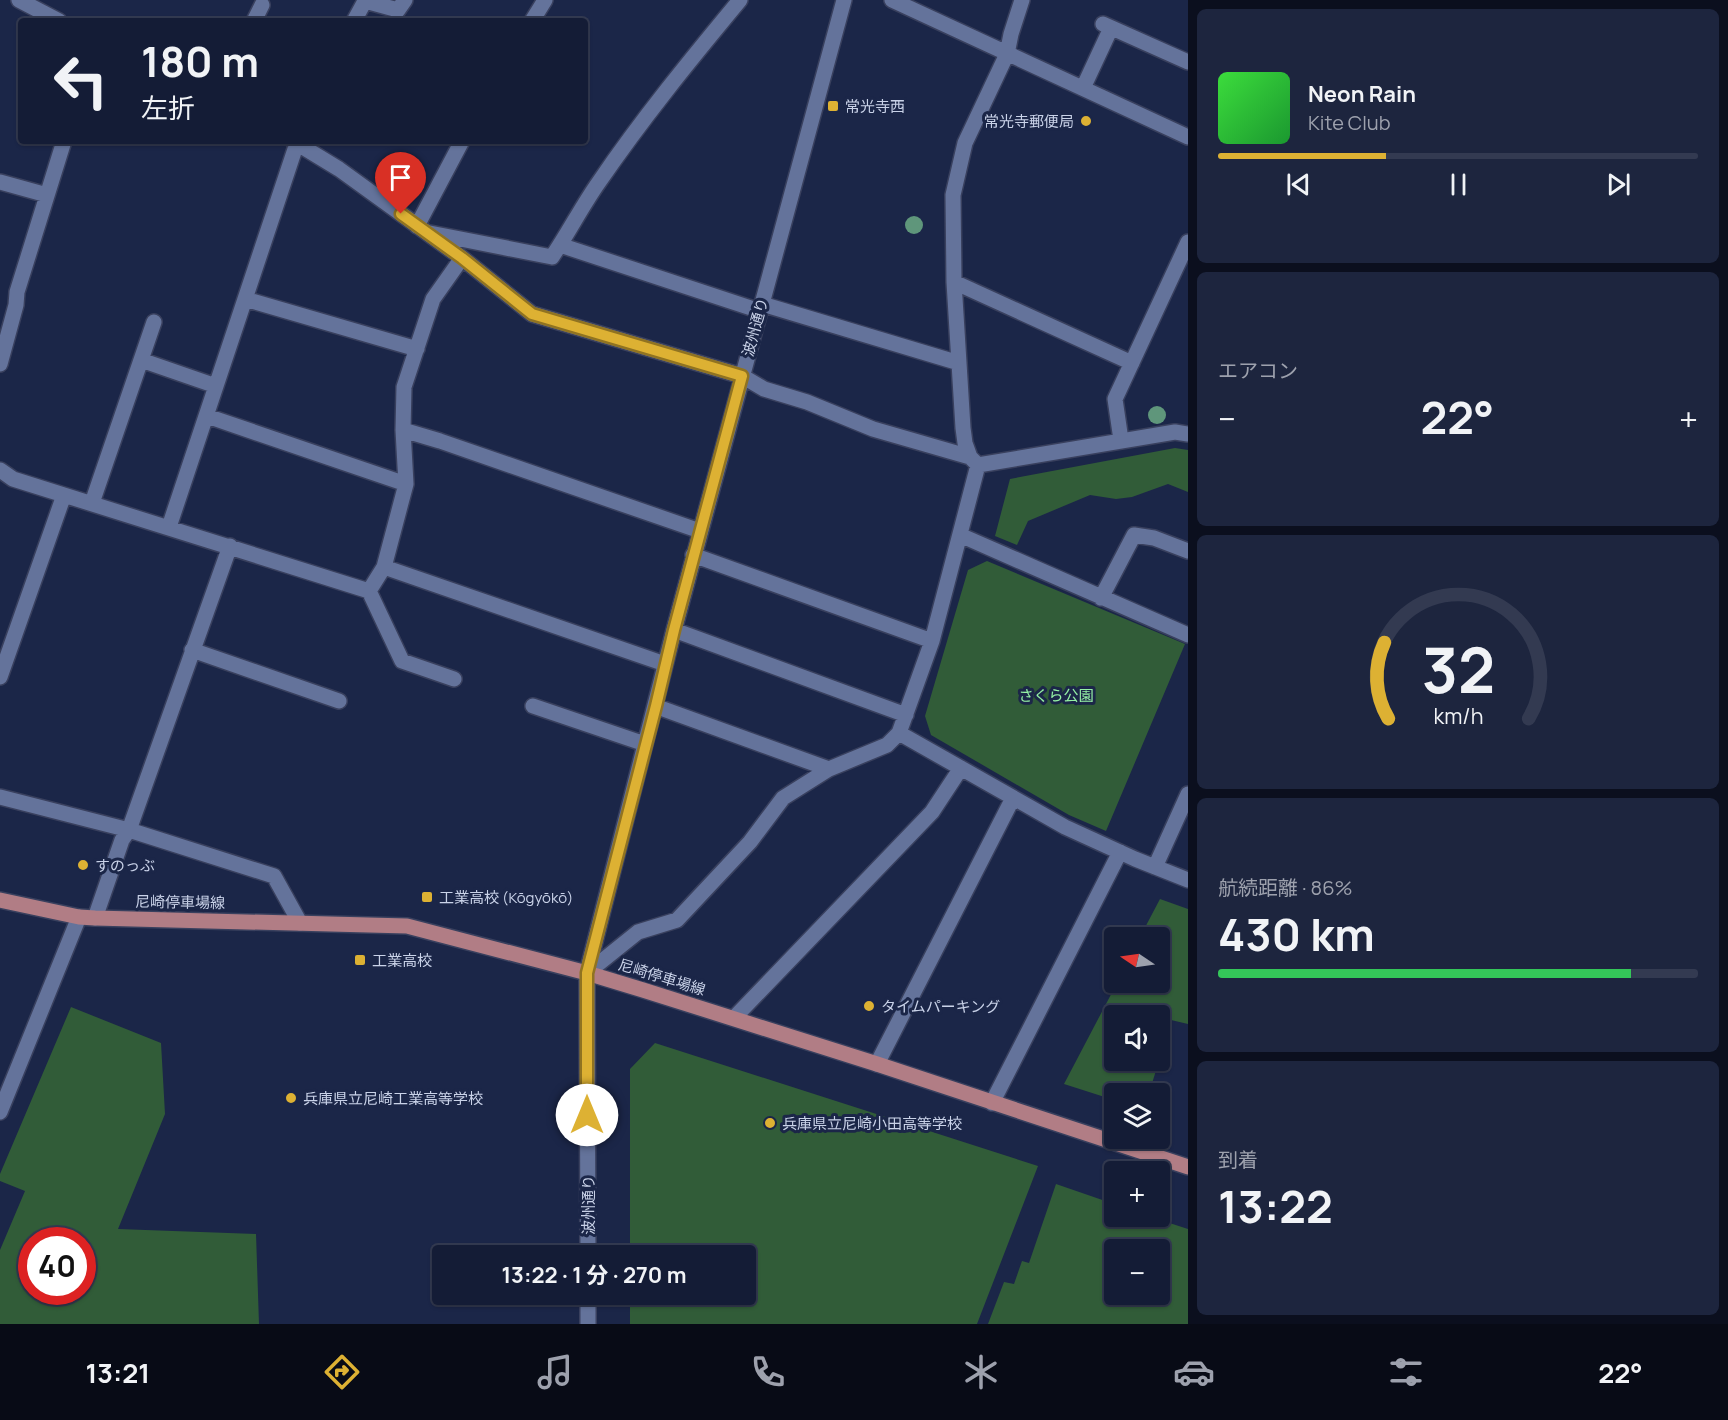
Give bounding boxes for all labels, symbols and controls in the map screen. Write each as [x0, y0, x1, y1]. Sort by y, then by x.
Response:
text: 180 m [141, 32, 259, 90]
icon: left [42, 42, 120, 120]
text: Neon Rain [1308, 79, 1416, 109]
text: 左折 [141, 89, 195, 126]
place label: 常光寺西 [845, 96, 905, 117]
marker: 常光寺西 [826, 99, 840, 113]
text: Kite Club [1308, 109, 1391, 136]
place label: 常光寺郵便局 [984, 111, 1074, 132]
marker: 常光寺郵便局 [1079, 114, 1093, 128]
pin [375, 152, 426, 214]
icon: arrive [384, 161, 417, 194]
icon: previous [1282, 168, 1315, 201]
icon: pause [1442, 168, 1475, 201]
icon: next [1602, 168, 1635, 201]
street label: 波州通り [737, 295, 773, 359]
text: エアコン [1218, 357, 1298, 384]
text: 22° [1420, 386, 1494, 448]
text: − [1218, 396, 1236, 441]
text: + [1679, 396, 1698, 441]
text: 32 [1421, 626, 1495, 712]
park label: さくら公園 [1018, 685, 1094, 706]
text: km/h [1433, 701, 1483, 730]
place label: すのっぶ [95, 855, 155, 876]
marker: すのっぶ [76, 858, 90, 872]
text: 航続距離 · 86% [1218, 874, 1353, 901]
place label: 工業高校 (Kōgyōkō) [439, 887, 573, 908]
marker: 工業高校 (Kōgyōkō) [420, 890, 434, 904]
street label: 尼崎停車場線 [135, 891, 225, 913]
text: 430 km [1218, 903, 1375, 965]
north arrow [1104, 927, 1170, 993]
map controls [1104, 927, 1170, 1305]
place label: 工業高校 [372, 950, 432, 971]
marker: 工業高校 [353, 953, 367, 967]
street label: 尼崎停車場線 [616, 954, 708, 1000]
place label: タイムパーキング [881, 996, 1000, 1017]
marker: タイムパーキング [862, 999, 876, 1013]
button: sound [1104, 1005, 1170, 1071]
position arrow [555, 1083, 619, 1147]
button: layers [1104, 1083, 1170, 1149]
place label: 兵庫県立尼崎工業高等学校 [303, 1088, 483, 1109]
marker: 兵庫県立尼崎工業高等学校 [284, 1091, 298, 1105]
place label: 兵庫県立尼崎小田高等学校 [782, 1113, 962, 1134]
marker: 兵庫県立尼崎小田高等学校 [763, 1116, 777, 1130]
text: 到着 [1218, 1146, 1258, 1173]
button: + [1104, 1161, 1170, 1227]
street label: 波州通り [578, 1175, 599, 1235]
text: 13:22 [1218, 1175, 1333, 1237]
speed limit sign: 40 [18, 1227, 96, 1305]
button: − [1104, 1239, 1170, 1305]
text: 13:22 · 1 分 · 270 m [501, 1260, 687, 1290]
icon: directions [321, 1351, 363, 1393]
icon: music [534, 1351, 576, 1393]
icon: phone [747, 1351, 789, 1393]
icon: climate [960, 1351, 1002, 1393]
icon: car [1173, 1351, 1215, 1393]
icon: filters [1385, 1351, 1427, 1393]
text: 13:21 [85, 1354, 150, 1391]
text: 22° [1598, 1354, 1643, 1391]

